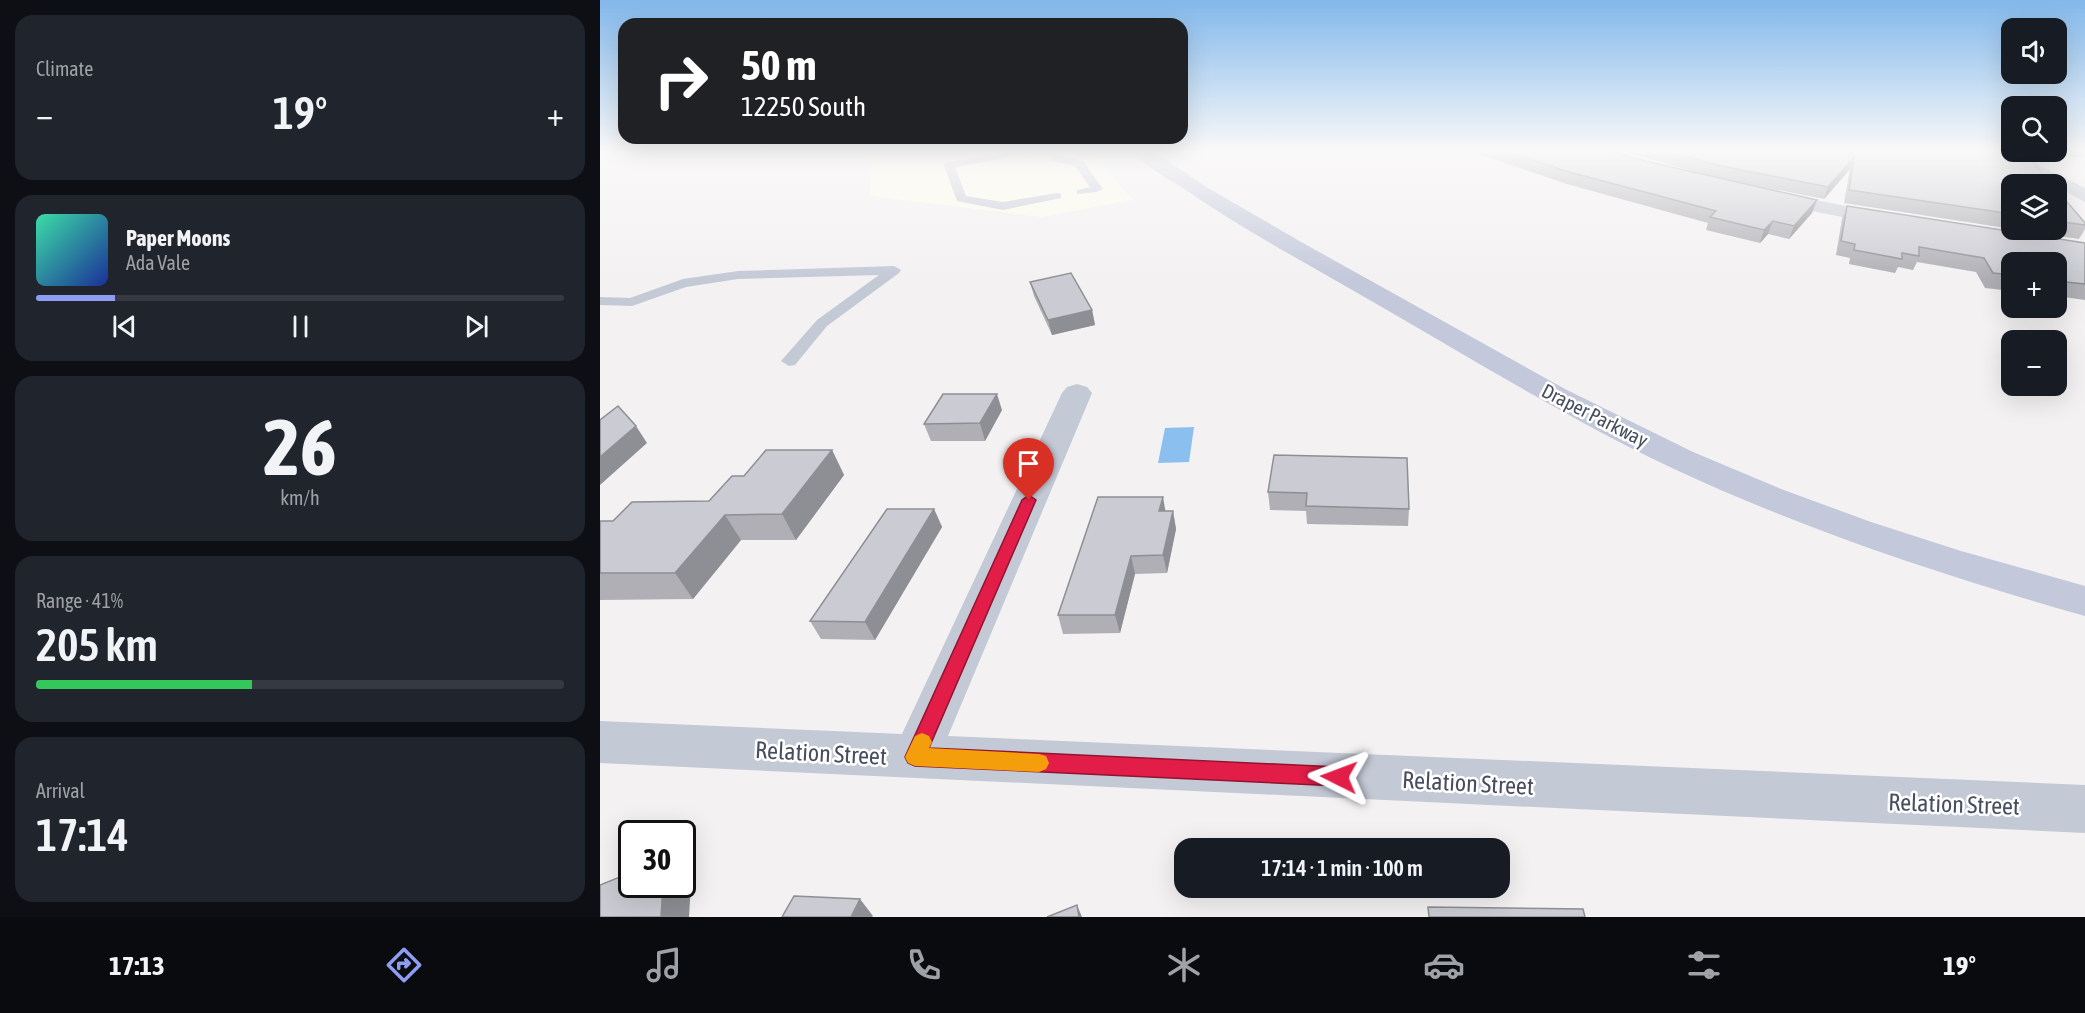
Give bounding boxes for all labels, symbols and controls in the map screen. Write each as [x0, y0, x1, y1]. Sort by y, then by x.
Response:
map controls [2001, 18, 2067, 396]
button: sound [2001, 18, 2067, 84]
text: 50 m [741, 41, 816, 89]
icon: right [642, 42, 720, 120]
text: Climate [36, 57, 93, 80]
text: 19° [273, 87, 327, 139]
text: 12250 South [741, 91, 866, 122]
text: − [36, 95, 53, 133]
text: + [547, 95, 564, 133]
button: search [2001, 96, 2067, 162]
button: layers [2001, 174, 2067, 240]
text: Paper Moons [126, 225, 230, 251]
text: Ada Vale [126, 251, 190, 274]
button: + [2001, 252, 2067, 318]
icon: previous [108, 310, 141, 343]
icon: pause [284, 310, 317, 343]
icon: next [460, 310, 493, 343]
button: − [2001, 330, 2067, 396]
street label: Draper Parkway [1538, 378, 1652, 452]
text: 26 [263, 402, 337, 492]
pin [1003, 438, 1054, 500]
icon: arrive [1012, 447, 1045, 480]
text: km/h [280, 486, 320, 509]
text: Range · 41% [36, 589, 123, 612]
text: 205 km [36, 619, 158, 671]
street label: Relation Street [755, 736, 888, 770]
position arrow [1307, 745, 1371, 809]
street label: Relation Street [1402, 766, 1535, 800]
text: Arrival [36, 779, 85, 802]
street label: Relation Street [1888, 788, 2020, 820]
text: 17:14 [36, 809, 129, 861]
speed limit sign: 30 [618, 820, 696, 898]
text: 17:14 · 1 min · 100 m [1261, 855, 1423, 881]
icon: directions [383, 944, 425, 986]
icon: music [643, 944, 685, 986]
icon: phone [903, 944, 945, 986]
icon: climate [1163, 944, 1205, 986]
icon: car [1423, 944, 1465, 986]
icon: filters [1683, 944, 1725, 986]
text: 17:13 [109, 950, 165, 981]
text: 19° [1943, 950, 1976, 981]

